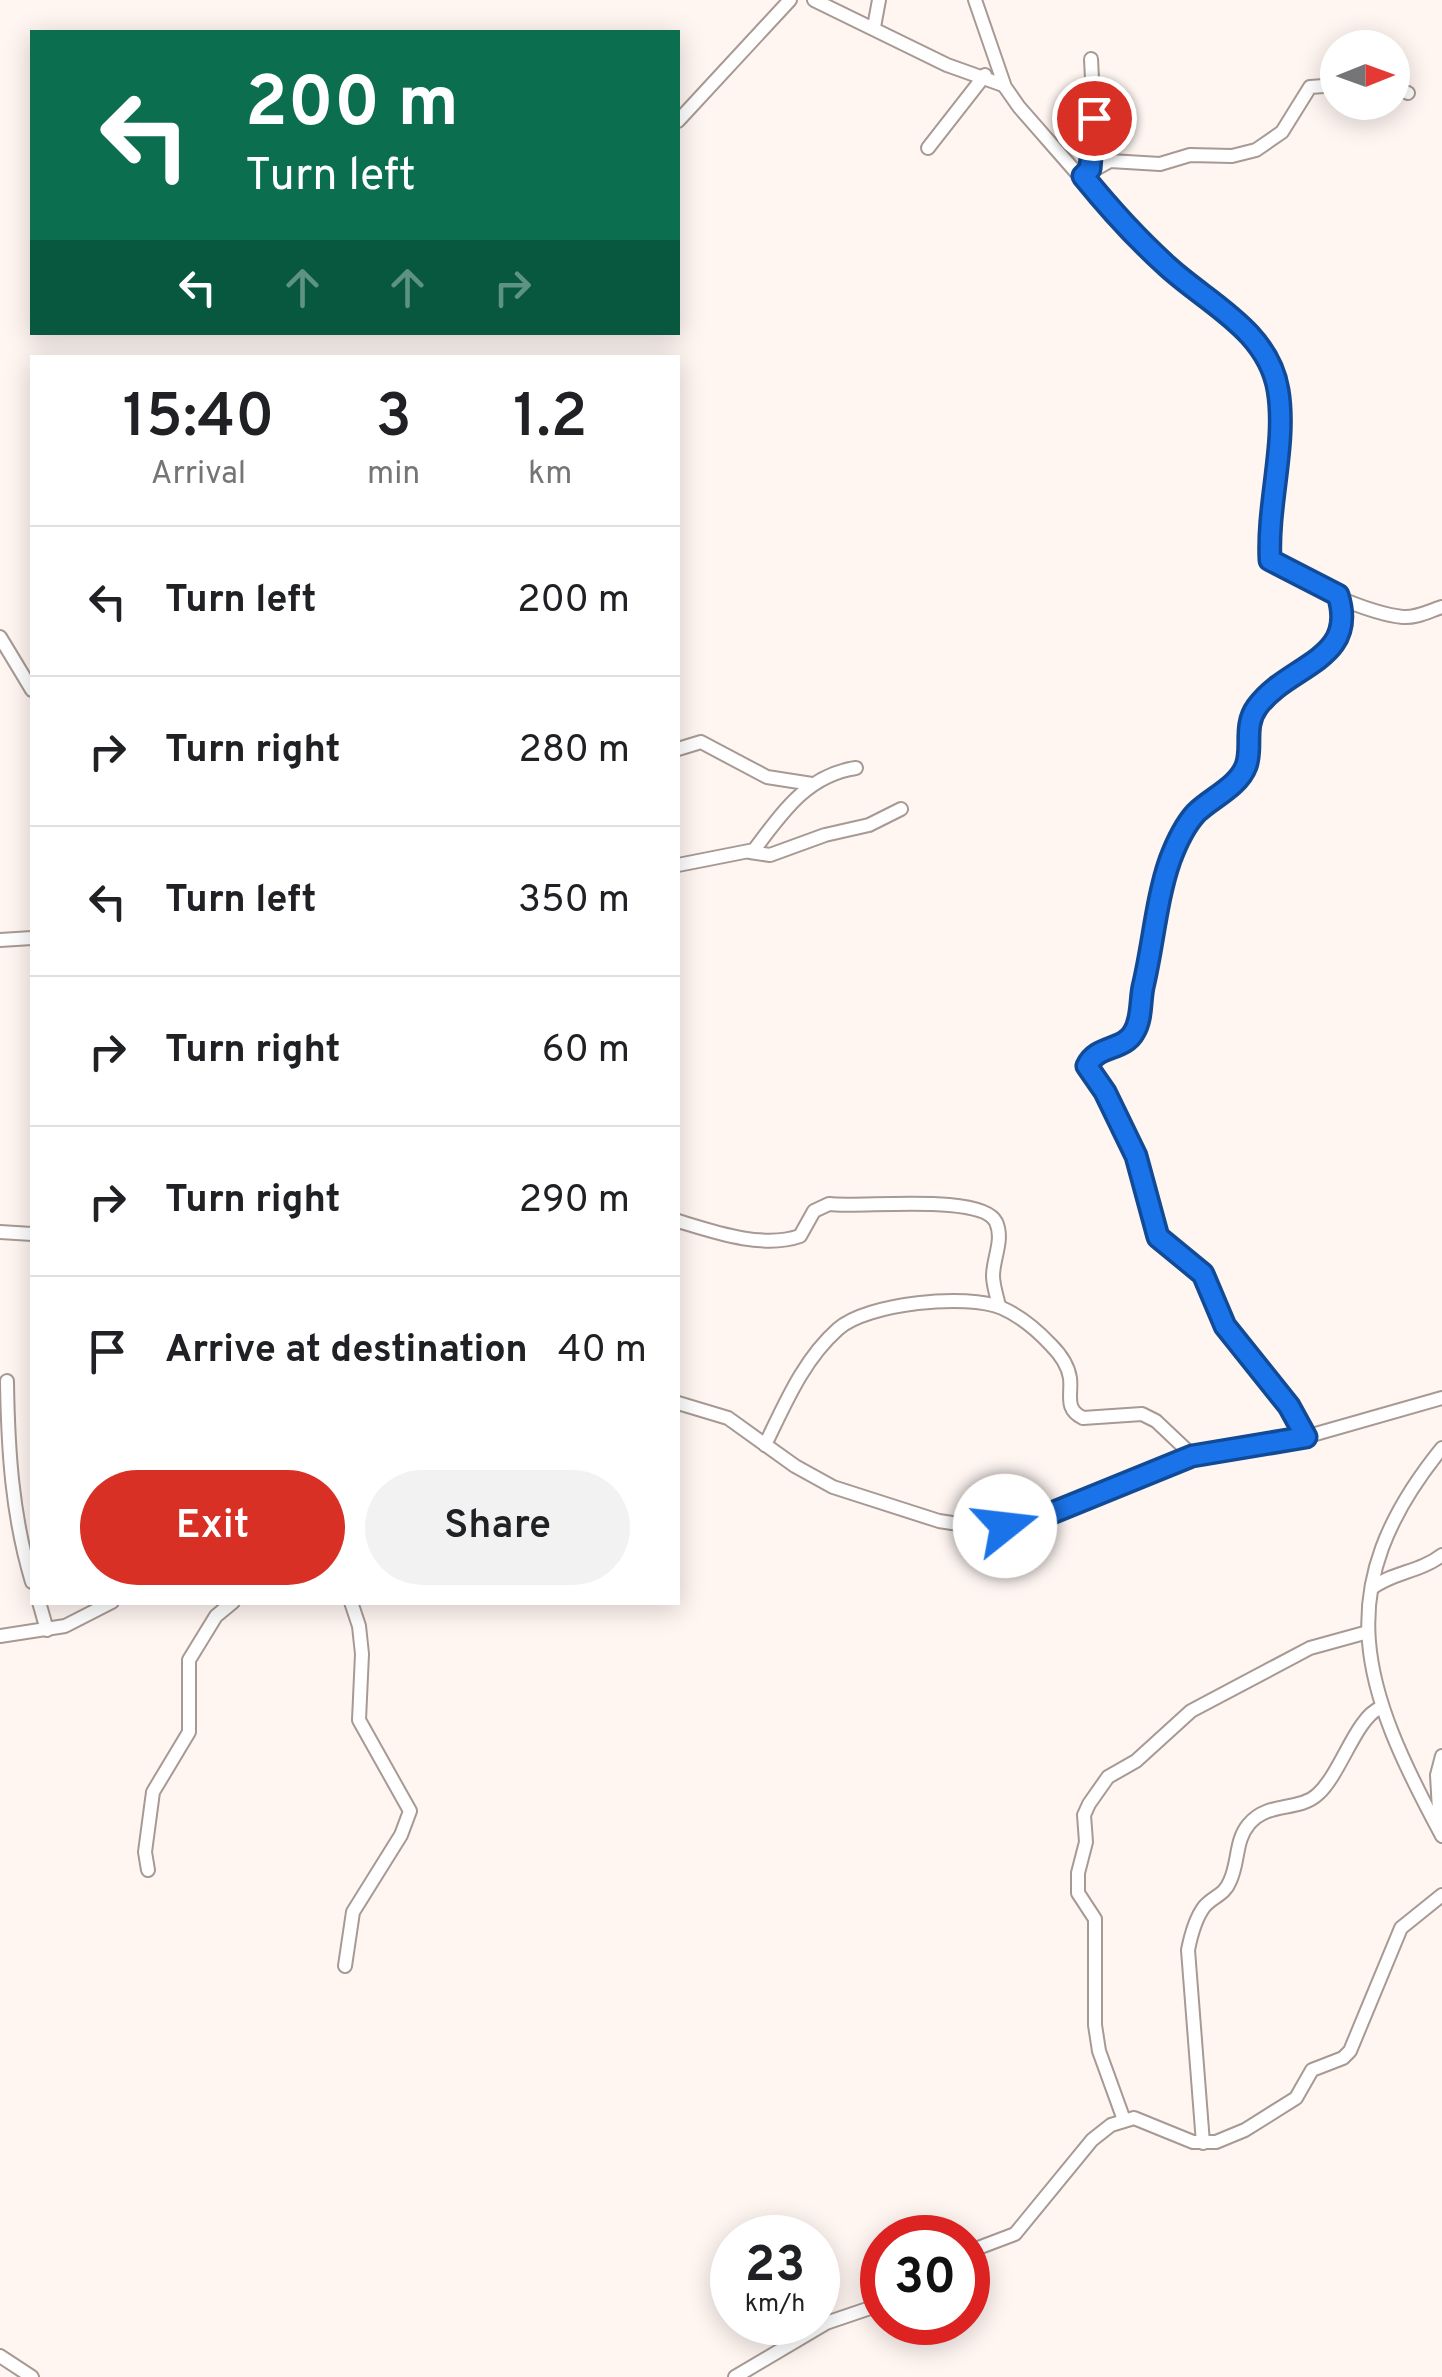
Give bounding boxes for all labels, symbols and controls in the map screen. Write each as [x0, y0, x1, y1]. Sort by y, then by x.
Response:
north arrow [1320, 30, 1410, 120]
map controls [1320, 30, 1410, 120]
text: 200 m [245, 62, 459, 151]
icon: left [80, 70, 210, 200]
pin [1052, 76, 1137, 161]
icon: arrive [1067, 91, 1122, 146]
text: Turn left [245, 149, 416, 206]
icon: left [170, 260, 225, 315]
icon: ahead [275, 260, 330, 315]
icon: ahead [380, 260, 435, 315]
icon: right [485, 260, 540, 315]
text: 15:40 [123, 382, 274, 458]
text: 3 [376, 382, 412, 458]
text: 1.2 [513, 382, 587, 458]
text: Arrival [151, 455, 246, 495]
text: min [367, 455, 420, 495]
text: km [528, 455, 572, 495]
icon: left [80, 574, 135, 629]
text: Turn left [165, 577, 317, 626]
text: 200 m [517, 577, 630, 626]
icon: right [80, 724, 135, 779]
text: Turn right [165, 727, 340, 776]
text: 280 m [518, 727, 630, 776]
icon: left [80, 874, 135, 929]
text: Turn left [165, 877, 317, 926]
text: 350 m [518, 877, 630, 926]
icon: right [80, 1024, 135, 1079]
text: Turn right [165, 1027, 340, 1076]
text: 60 m [542, 1027, 630, 1076]
icon: right [80, 1174, 135, 1229]
text: Turn right [165, 1177, 340, 1226]
text: 290 m [519, 1177, 630, 1226]
icon: arrive [80, 1324, 135, 1379]
text: Arrive at destination [165, 1327, 528, 1376]
text: 40 m [558, 1327, 647, 1376]
button: Exit [80, 1470, 345, 1585]
button: Share [365, 1470, 630, 1585]
position arrow [953, 1474, 1057, 1578]
speed limit sign: 30 [860, 2215, 990, 2345]
text: 23 [745, 2236, 805, 2299]
text: km/h [745, 2289, 805, 2321]

